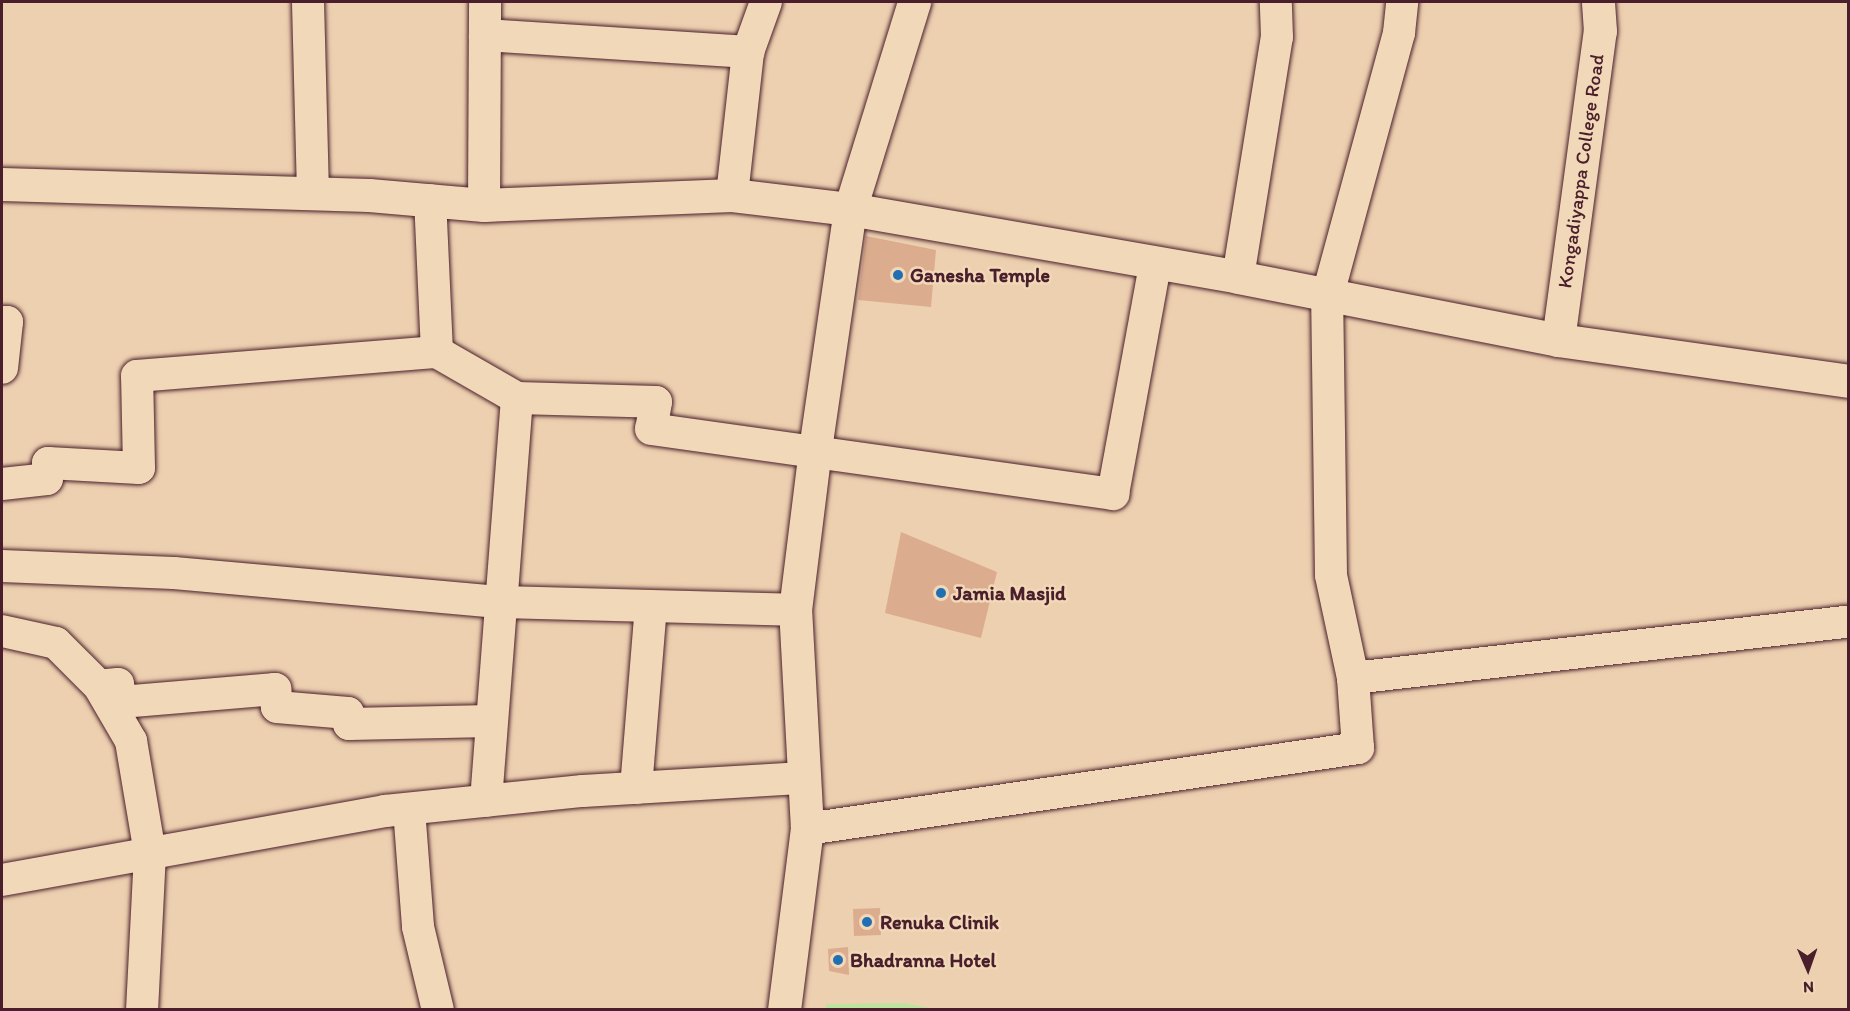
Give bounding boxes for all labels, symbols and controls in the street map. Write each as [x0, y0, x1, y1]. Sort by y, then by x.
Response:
street label: Kongadiyappa College Road [1553, 52, 1609, 290]
place label: Ganesha Temple [910, 263, 1050, 287]
marker: Ganesha Temple [891, 268, 905, 282]
place label: Jamia Masjid [953, 581, 1066, 605]
marker: Jamia Masjid [934, 586, 948, 600]
place label: Renuka Clinik [880, 910, 999, 934]
marker: Renuka Clinik [858, 913, 876, 931]
north arrow [1778, 939, 1838, 999]
place label: Bhadranna Hotel [850, 948, 996, 972]
marker: Bhadranna Hotel [831, 953, 845, 967]
text: N [1803, 978, 1814, 997]

